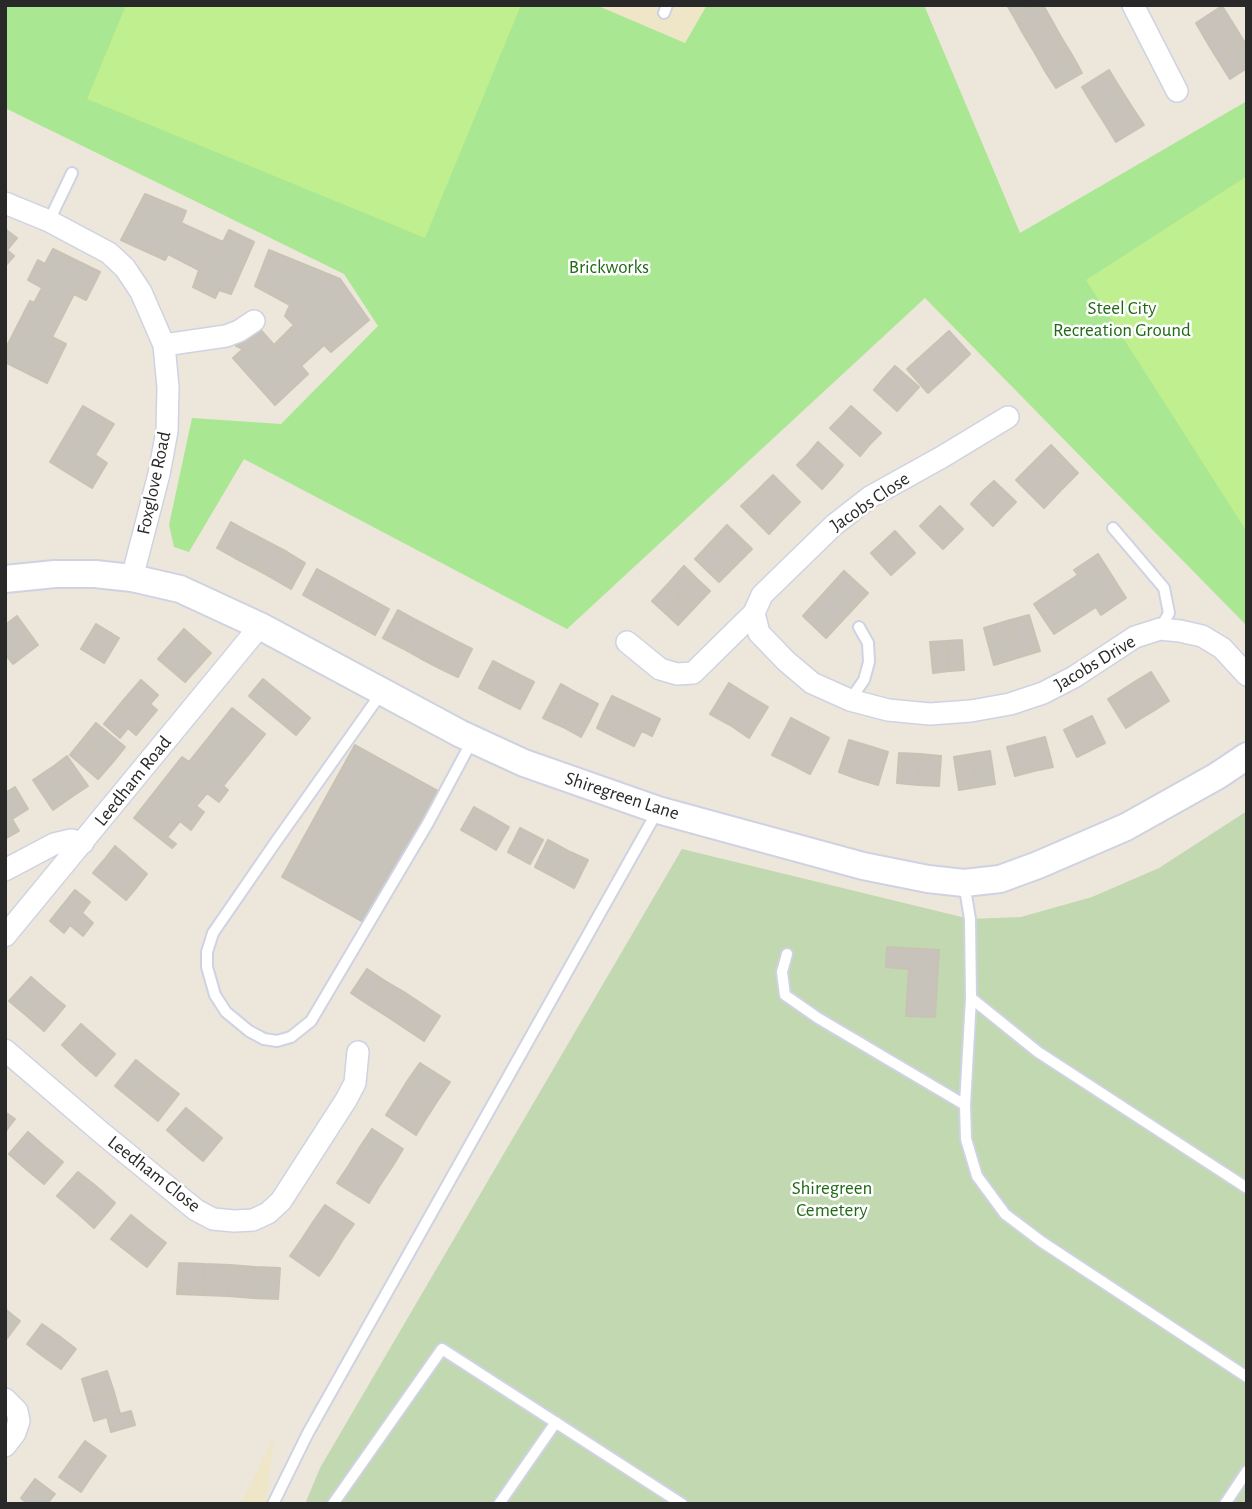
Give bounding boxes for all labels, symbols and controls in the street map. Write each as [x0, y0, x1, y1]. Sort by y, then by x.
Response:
park label: Brickworks [569, 256, 649, 278]
park label: Steel City Recreation Ground [1053, 297, 1191, 341]
street label: Foxglove Road [132, 429, 176, 537]
street label: Jacobs Close [826, 467, 914, 537]
street label: Jacobs Drive [1050, 630, 1140, 696]
street label: Leedham Road [90, 731, 176, 831]
street label: Shiregreen Lane [562, 767, 682, 825]
street label: Leedham Close [103, 1131, 205, 1217]
park label: Shiregreen Cemetery [792, 1177, 872, 1221]

